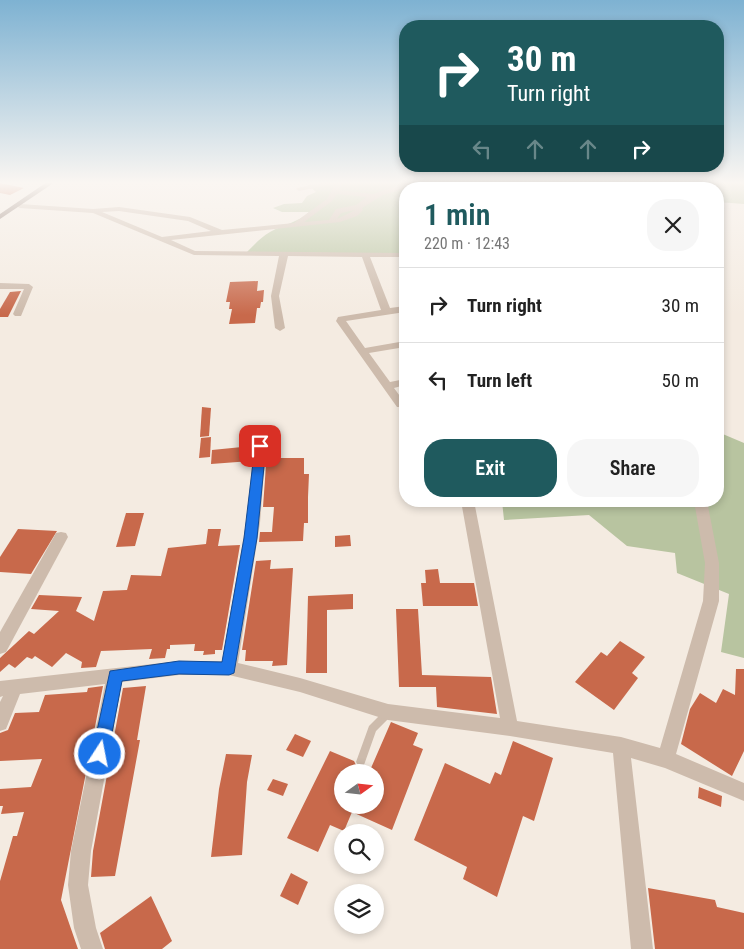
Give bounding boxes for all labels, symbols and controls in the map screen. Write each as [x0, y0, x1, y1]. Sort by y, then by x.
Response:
text: 30 m [507, 39, 576, 80]
icon: right [424, 40, 489, 105]
text: Turn right [507, 81, 590, 106]
icon: left [468, 135, 496, 163]
icon: ahead [521, 135, 549, 163]
icon: ahead [574, 135, 602, 163]
icon: right [627, 135, 655, 163]
text: 1 min [424, 197, 490, 232]
button: close [647, 199, 699, 251]
text: 220 m · 12:43 [424, 234, 510, 253]
icon: right [424, 291, 452, 319]
text: Turn right [467, 294, 542, 317]
text: 30 m [662, 294, 699, 317]
icon: left [424, 366, 452, 394]
text: Turn left [467, 369, 532, 392]
text: 50 m [662, 369, 699, 392]
pin [239, 425, 281, 467]
icon: arrive [246, 432, 274, 460]
button: Exit [424, 439, 557, 497]
button: Share [567, 439, 699, 497]
position arrow [73, 727, 125, 779]
north arrow [334, 764, 384, 814]
map controls [334, 764, 384, 934]
button: search [334, 824, 384, 874]
button: layers [334, 884, 384, 934]

